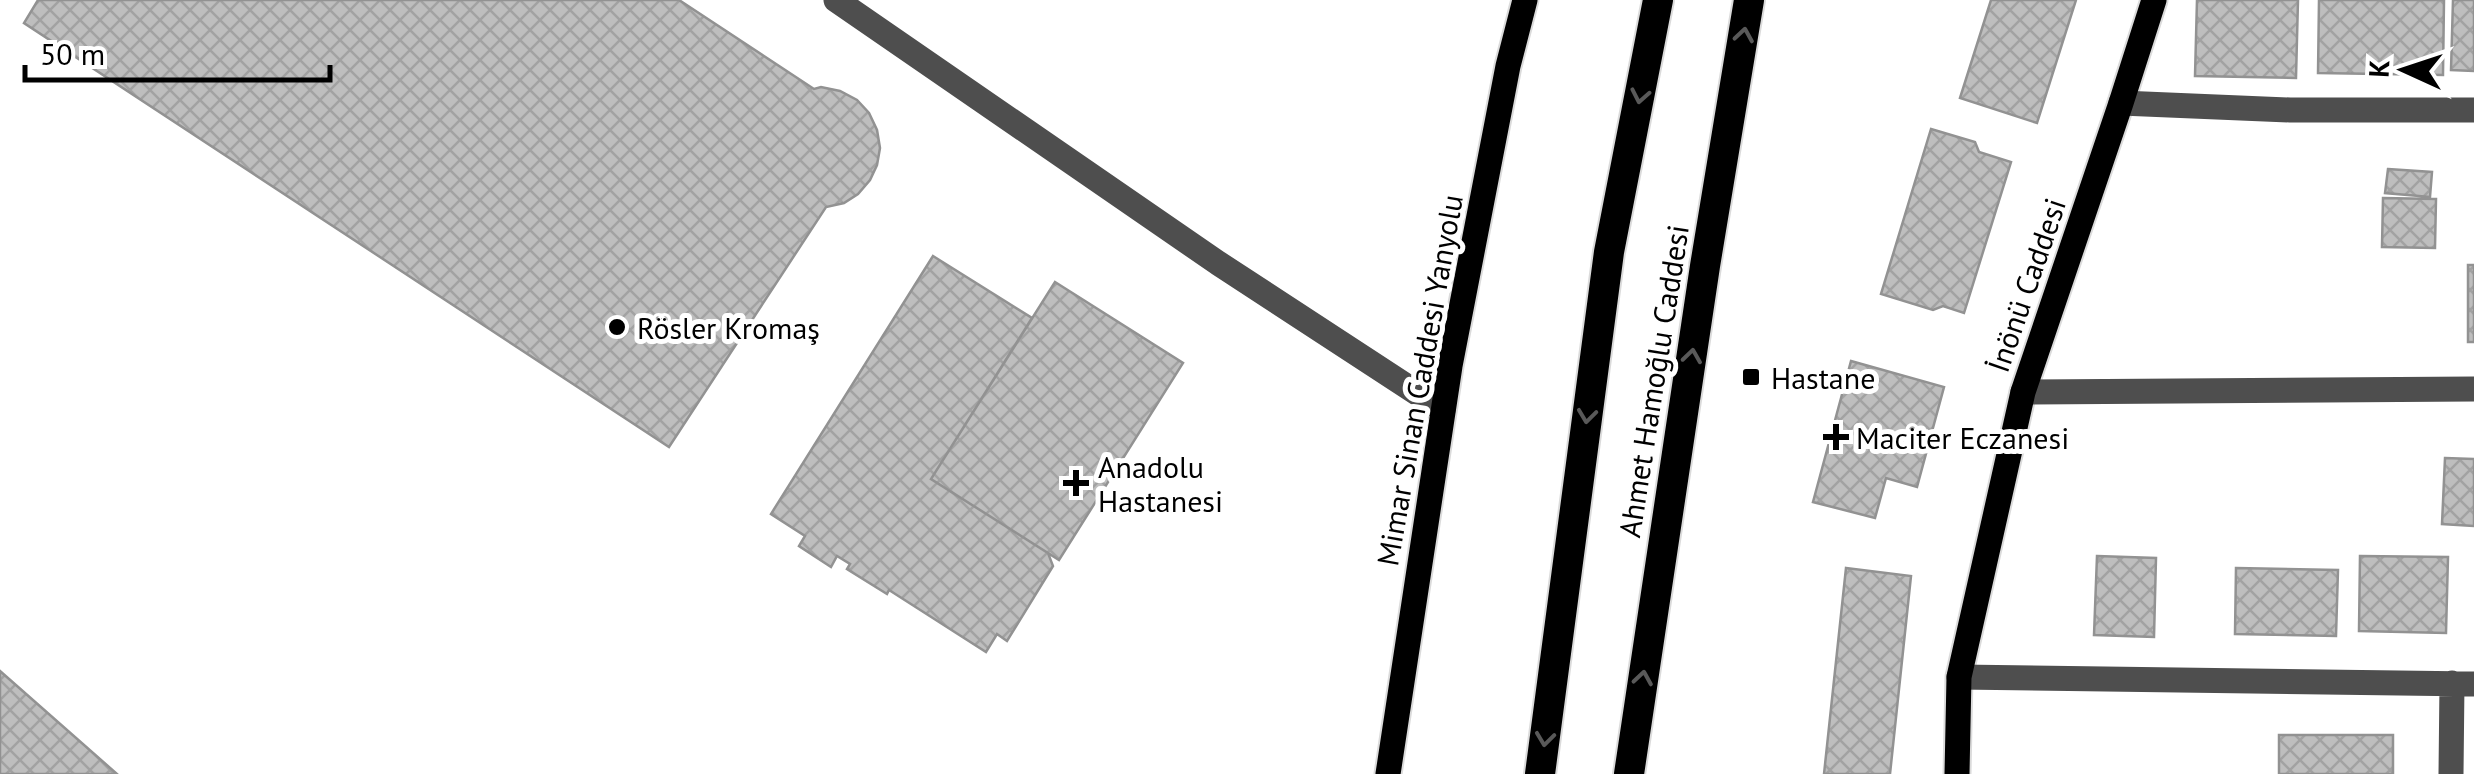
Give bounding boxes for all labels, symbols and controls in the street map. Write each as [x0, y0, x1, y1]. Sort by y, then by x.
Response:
scale bar [25, 20, 330, 82]
north arrow [2354, 20, 2454, 120]
one-way arrow [1732, 27, 1753, 44]
text: 50 m [40, 34, 105, 73]
text: K [2360, 58, 2397, 78]
one-way arrow [1630, 87, 1651, 104]
street label: Mimar Sinan Caddesi Yanyolu [1367, 191, 1471, 569]
street label: İnönü Caddesi [1978, 193, 2074, 377]
street label: Ahmet Hamoğlu Caddesi [1609, 222, 1697, 540]
place label: Rösler Kromaş [637, 308, 820, 347]
marker: Rösler Kromaş [606, 316, 628, 338]
one-way arrow [1680, 348, 1701, 365]
place label: Hastane [1771, 358, 1875, 397]
marker: Hastane [1740, 366, 1762, 388]
one-way arrow [1578, 408, 1599, 425]
place label: Maciter Eczanesi [1856, 418, 2069, 457]
marker: Maciter Eczanesi [1825, 426, 1847, 448]
place label: Anadolu Hastanesi [1098, 447, 1223, 520]
marker: Anadolu Hastanesi [1063, 470, 1089, 496]
one-way arrow [1632, 669, 1653, 686]
one-way arrow [1535, 731, 1556, 747]

